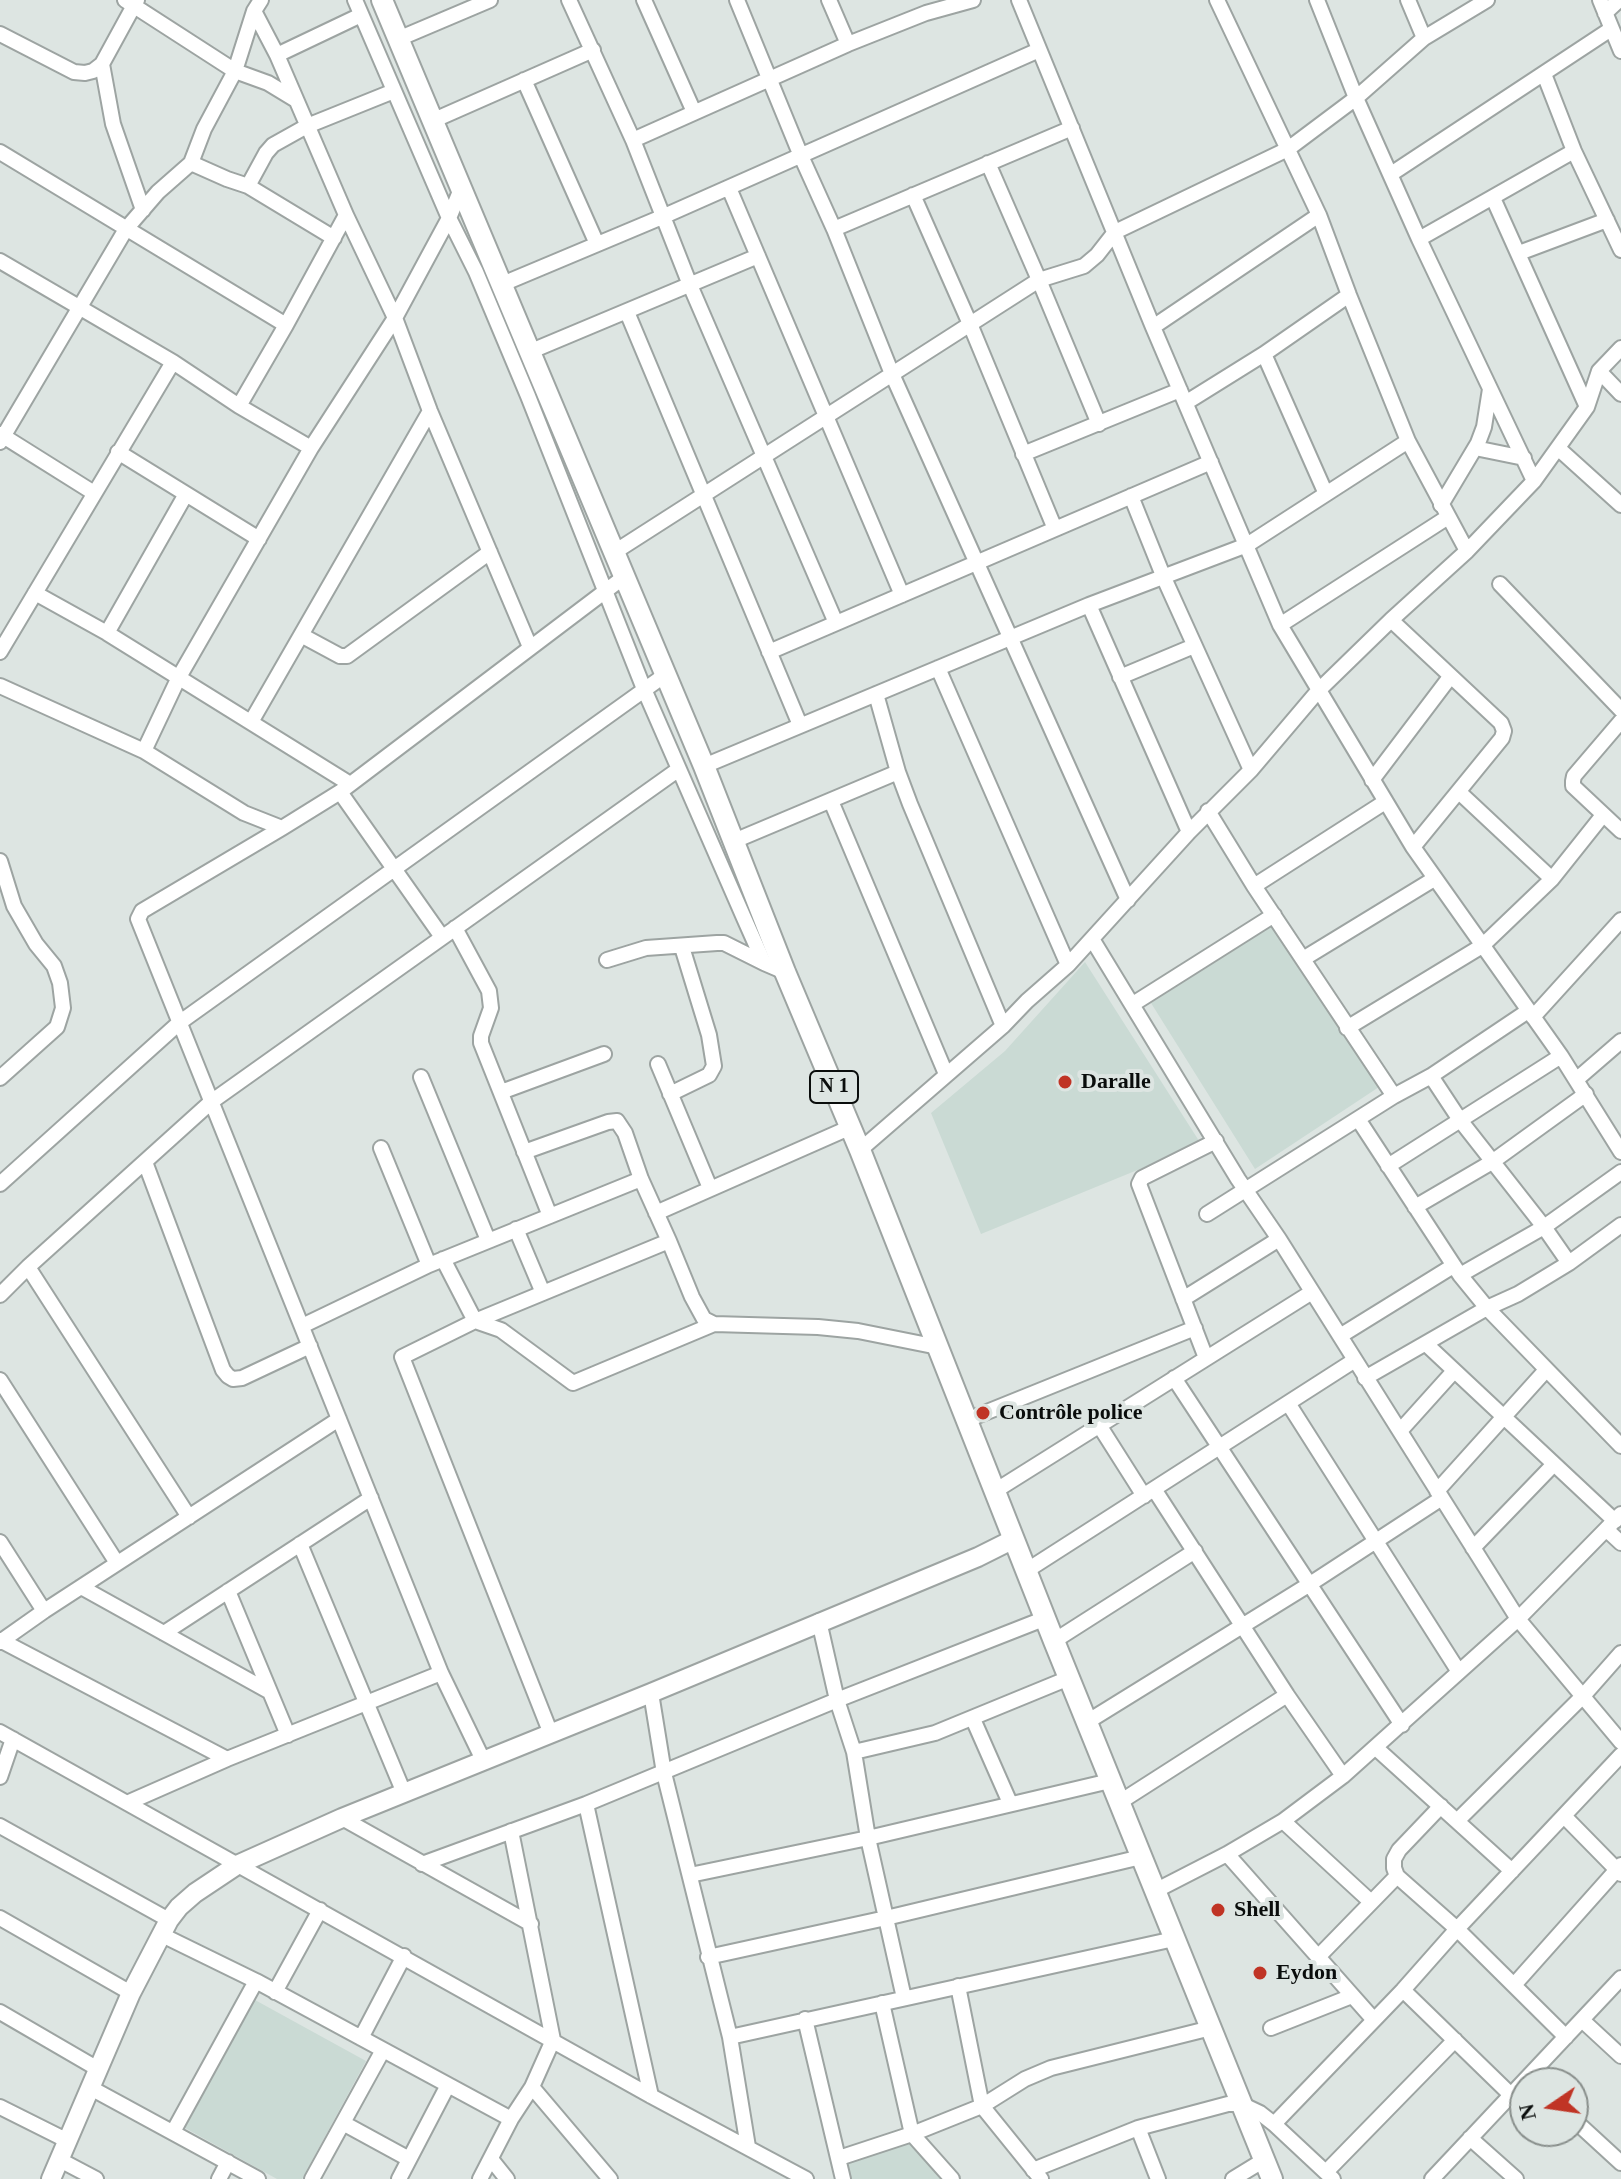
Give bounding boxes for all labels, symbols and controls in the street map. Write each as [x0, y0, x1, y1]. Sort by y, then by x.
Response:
place label: Daralle [1081, 1069, 1151, 1095]
road number: N 1 [810, 1071, 858, 1103]
marker: Daralle [1056, 1073, 1074, 1091]
place label: Contrôle police [999, 1400, 1143, 1426]
marker: Contrôle police [974, 1404, 992, 1422]
place label: Shell [1234, 1897, 1280, 1923]
marker: Shell [1209, 1901, 1227, 1919]
place label: Eydon [1276, 1960, 1337, 1986]
marker: Eydon [1251, 1964, 1269, 1982]
north arrow [1509, 2067, 1589, 2147]
text: N [1513, 2102, 1541, 2123]

